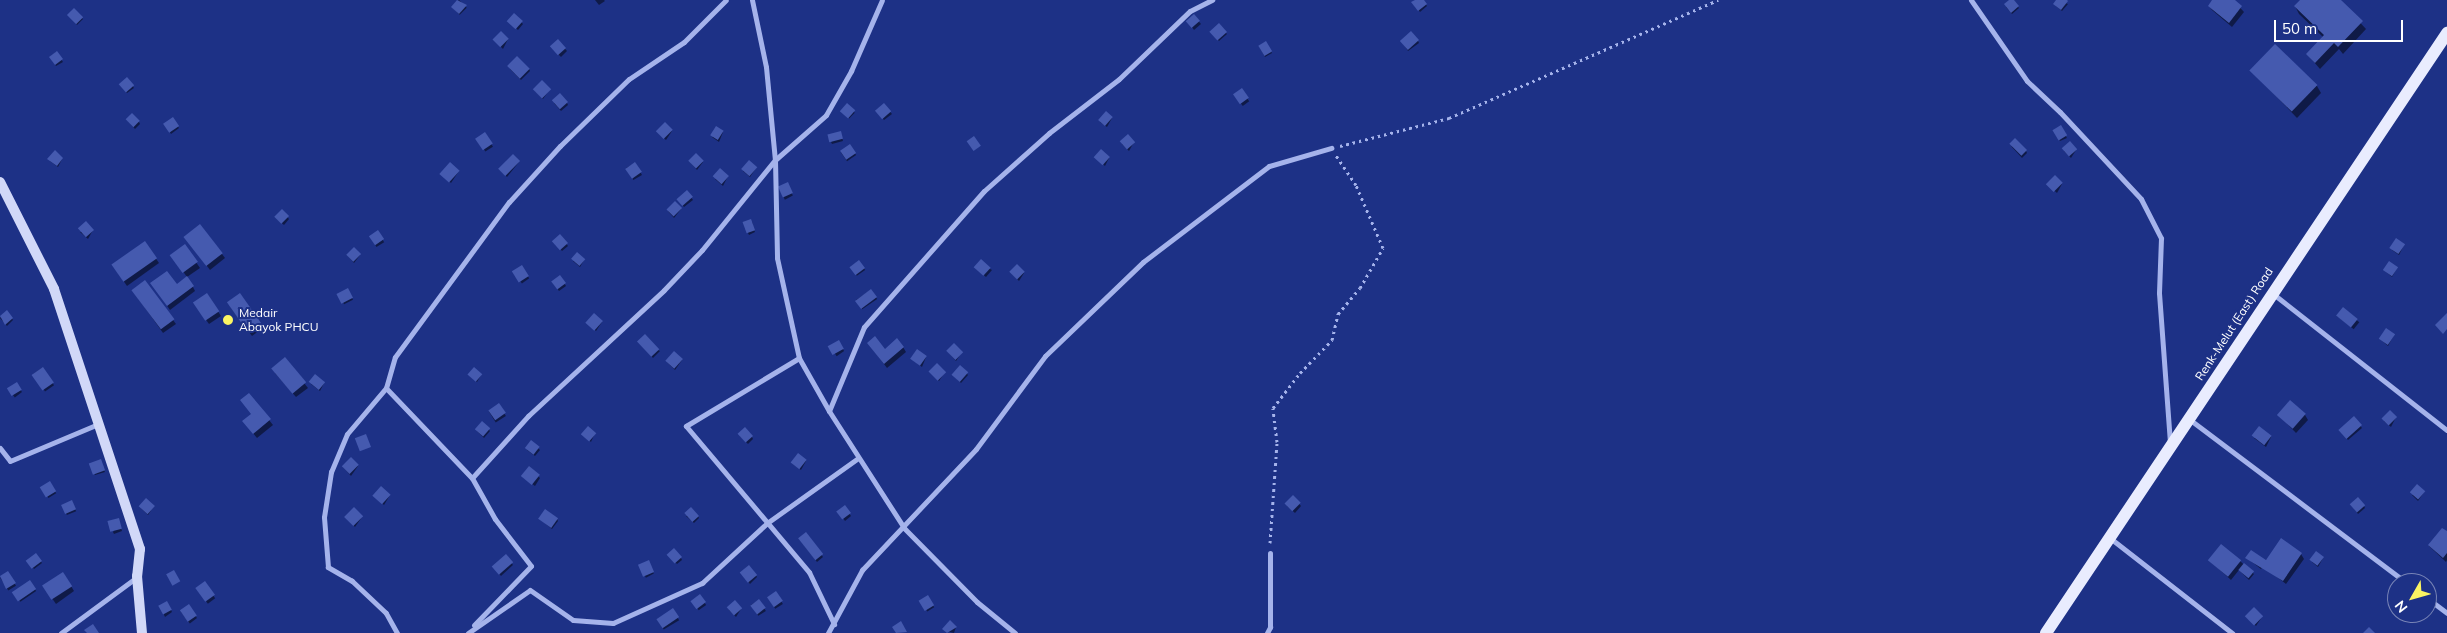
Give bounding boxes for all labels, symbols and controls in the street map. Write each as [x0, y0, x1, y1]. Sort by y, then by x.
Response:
scale bar [2277, 10, 2406, 42]
text: 50 m [2282, 19, 2317, 38]
street label: Renk-Melut (East) Road [2192, 265, 2276, 383]
place label: Medair Abayok PHCU [239, 306, 319, 334]
marker: Medair Abayok PHCU [221, 313, 235, 327]
north arrow [2387, 573, 2437, 623]
text: N [2391, 597, 2411, 616]

